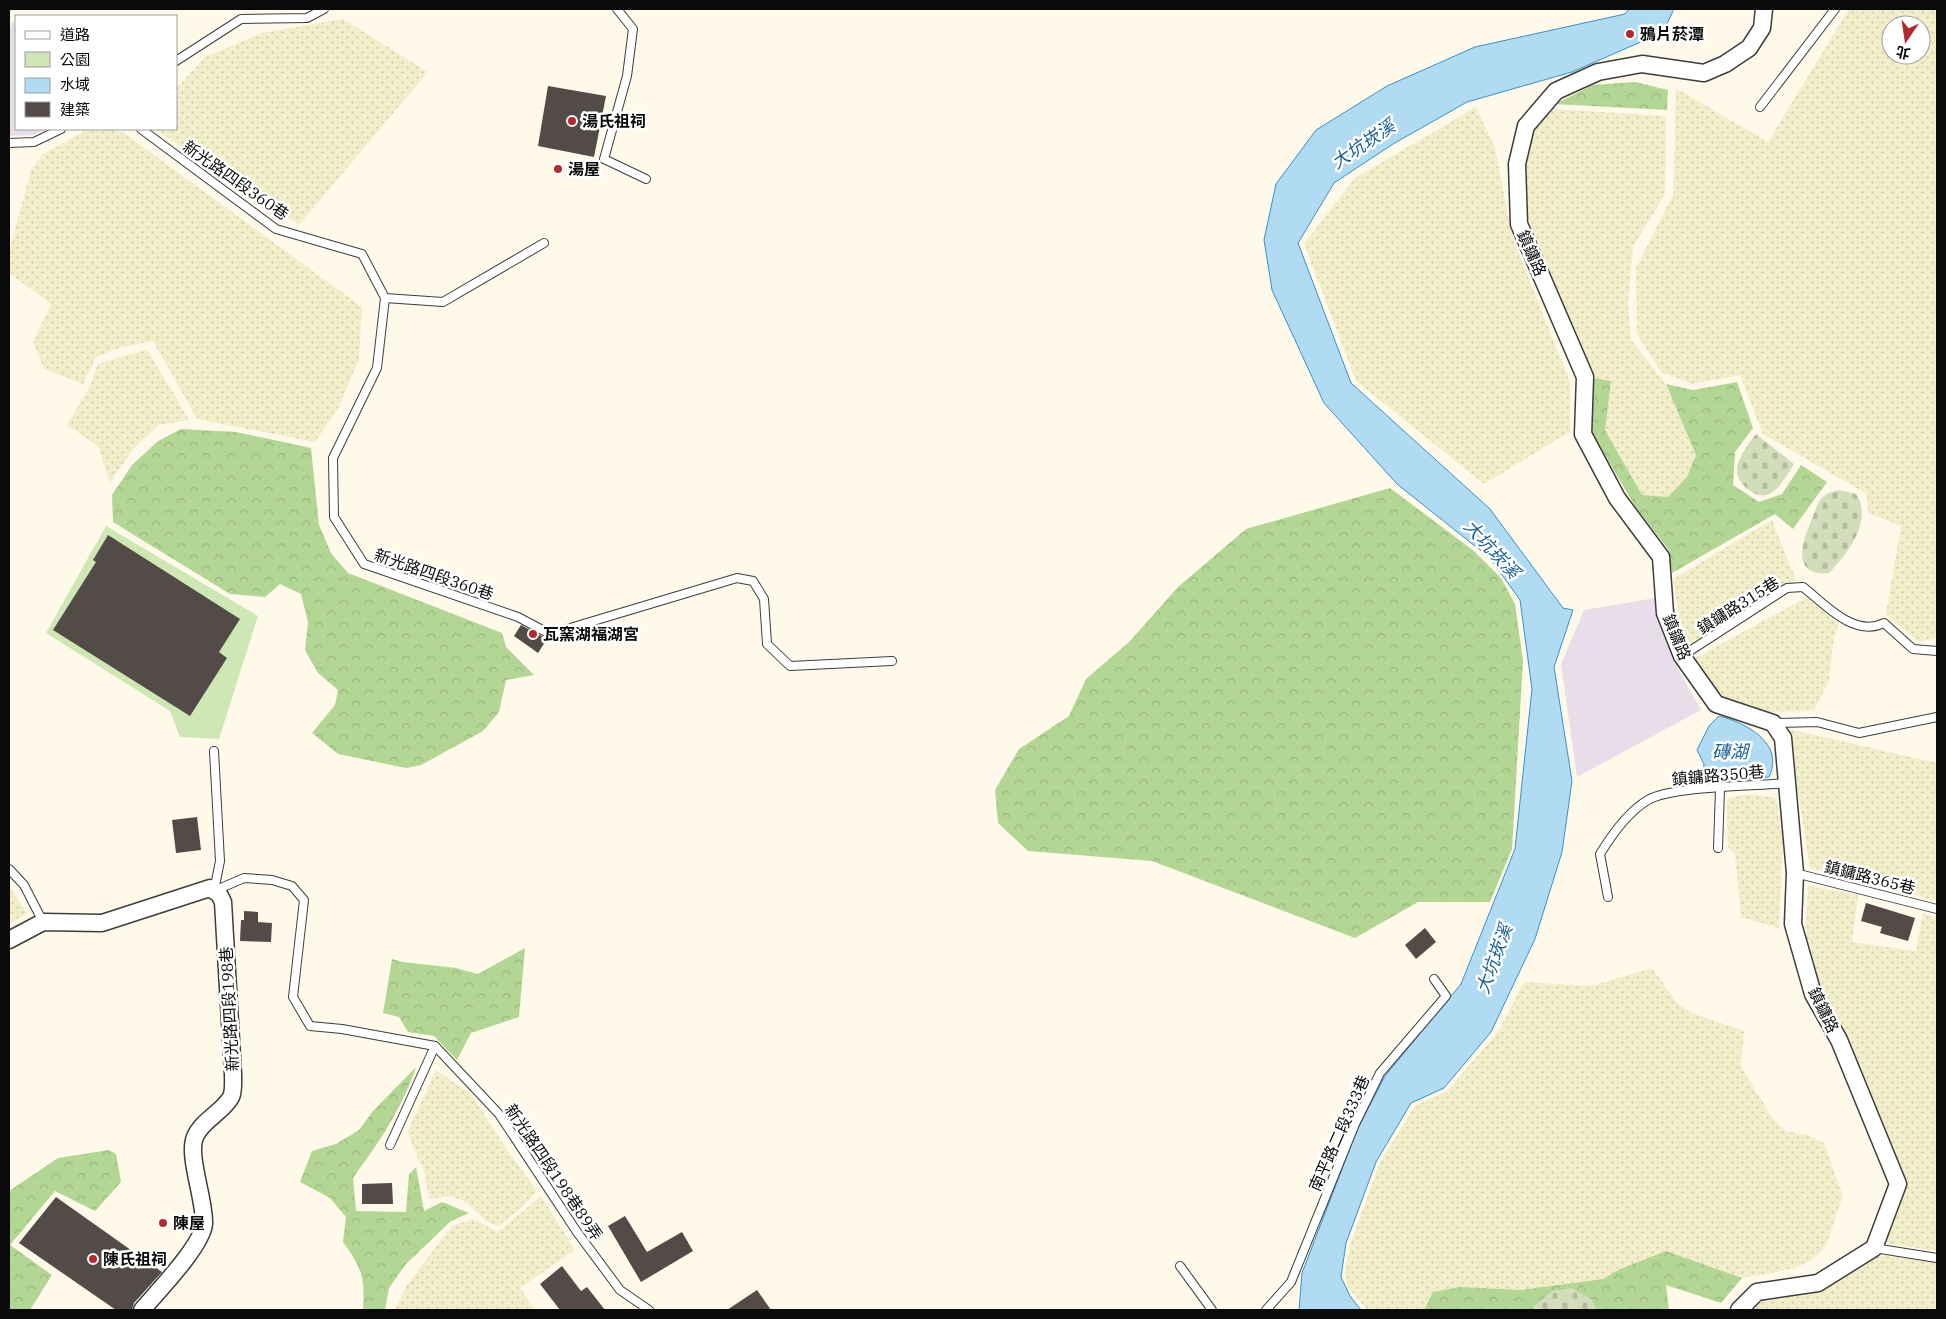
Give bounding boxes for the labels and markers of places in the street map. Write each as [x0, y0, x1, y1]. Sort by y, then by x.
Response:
place label: 鴉片菸潭 [1640, 24, 1704, 44]
marker: 鴉片菸潭 [1624, 28, 1636, 40]
place label: 湯氏祖祠 [582, 111, 646, 131]
marker: 湯氏祖祠 [566, 115, 578, 127]
place label: 湯屋 [568, 159, 600, 179]
marker: 湯屋 [552, 163, 564, 175]
place label: 瓦窯湖福湖宮 [543, 624, 639, 644]
marker: 瓦窯湖福湖宮 [527, 628, 539, 640]
place label: 陳屋 [173, 1213, 205, 1233]
marker: 陳屋 [157, 1217, 169, 1229]
place label: 陳氏祖祠 [103, 1249, 167, 1269]
marker: 陳氏祖祠 [87, 1253, 99, 1265]

